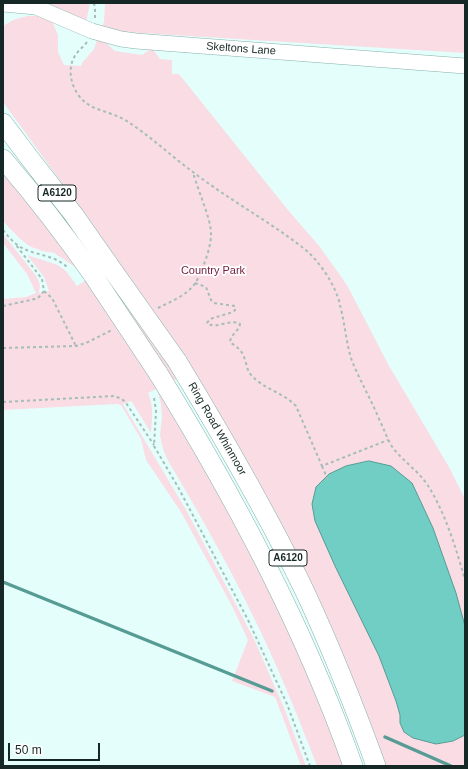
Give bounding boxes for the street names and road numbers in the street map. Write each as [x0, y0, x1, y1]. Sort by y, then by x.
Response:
street label: Skeltons Lane [206, 40, 276, 58]
road number: A6120 [38, 185, 76, 201]
street label: Ring Road Whinmoor [185, 380, 249, 478]
road number: A6120 [269, 550, 307, 566]

